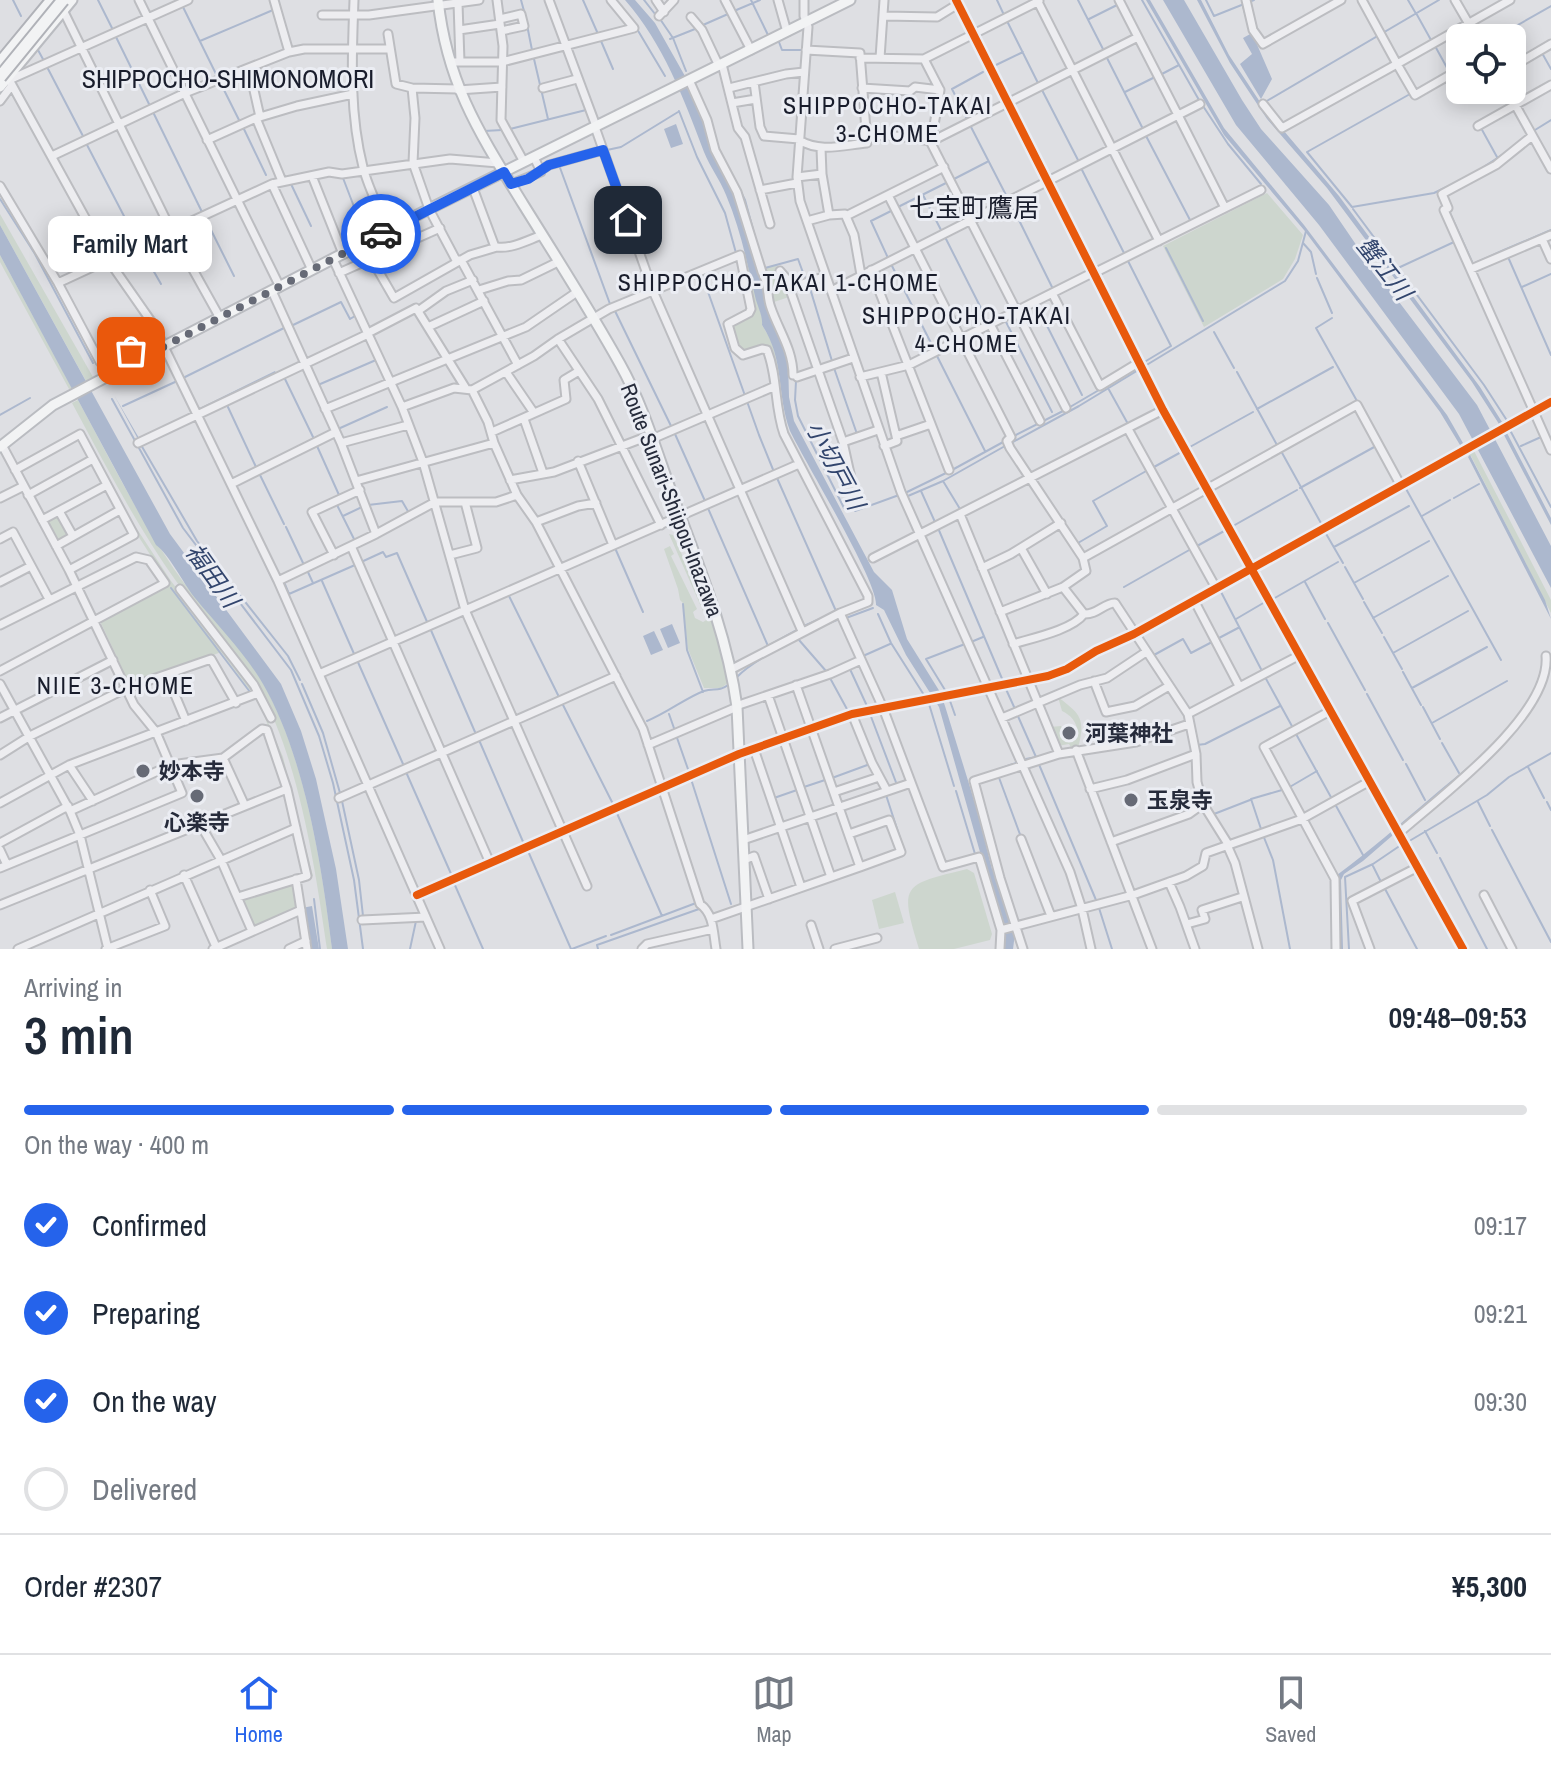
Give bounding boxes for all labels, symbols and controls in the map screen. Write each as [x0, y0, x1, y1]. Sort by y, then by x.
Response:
map controls [1446, 24, 1526, 104]
button: locate [1446, 24, 1526, 104]
district label: SHIPPOCHO-SHIMONOMORI [82, 61, 374, 96]
district label: SHIPPOCHO-TAKAI 3-CHOME [783, 89, 993, 149]
pin [594, 186, 662, 254]
district label: 七宝町鷹居 [909, 190, 1039, 225]
courier [341, 194, 421, 274]
icon: home [606, 198, 650, 242]
icon: car [359, 212, 403, 256]
callout: Family Mart [49, 215, 213, 271]
text: Family Mart [72, 226, 188, 261]
water label: 蟹江川 [1350, 230, 1422, 309]
district label: SHIPPOCHO-TAKAI 1-CHOME [618, 266, 940, 298]
district label: SHIPPOCHO-TAKAI 4-CHOME [862, 299, 1072, 359]
pin [97, 317, 165, 385]
icon: bag [109, 329, 153, 373]
street label: Route Sunari-Shiipou-Inazawa [614, 379, 730, 621]
water label: 小切戸川 [799, 415, 874, 518]
water label: 福田川 [179, 536, 249, 616]
district label: NIIE 3-CHOME [37, 669, 195, 701]
place label: 河葉神社 [1085, 718, 1173, 748]
marker: 河葉神社 [1060, 724, 1078, 742]
place label: 妙本寺 [159, 756, 225, 786]
marker: 妙本寺 [134, 762, 152, 780]
place label: 玉泉寺 [1147, 785, 1213, 815]
marker: 心楽寺 [188, 787, 206, 805]
marker: 玉泉寺 [1122, 791, 1140, 809]
place label: 心楽寺 [164, 807, 230, 837]
text: Arriving in [24, 970, 122, 1005]
text: 09:48–09:53 [1388, 997, 1527, 1037]
text: 3 min [24, 1000, 134, 1070]
text: On the way · 400 m [24, 1127, 209, 1162]
icon: check [24, 1203, 68, 1247]
text: Confirmed [92, 1205, 207, 1245]
text: 09:17 [1474, 1208, 1527, 1243]
icon: check [24, 1291, 68, 1335]
text: Preparing [92, 1293, 200, 1333]
text: 09:21 [1474, 1296, 1527, 1331]
icon: check [24, 1379, 68, 1423]
text: On the way [92, 1381, 216, 1421]
text: 09:30 [1474, 1384, 1527, 1419]
text: Delivered [92, 1469, 197, 1509]
text: Order #2307 [24, 1566, 162, 1606]
text: ¥5,300 [1452, 1566, 1527, 1606]
tab: Home [235, 1671, 283, 1749]
tab: Map [752, 1671, 796, 1749]
tab: Saved [1265, 1671, 1316, 1749]

